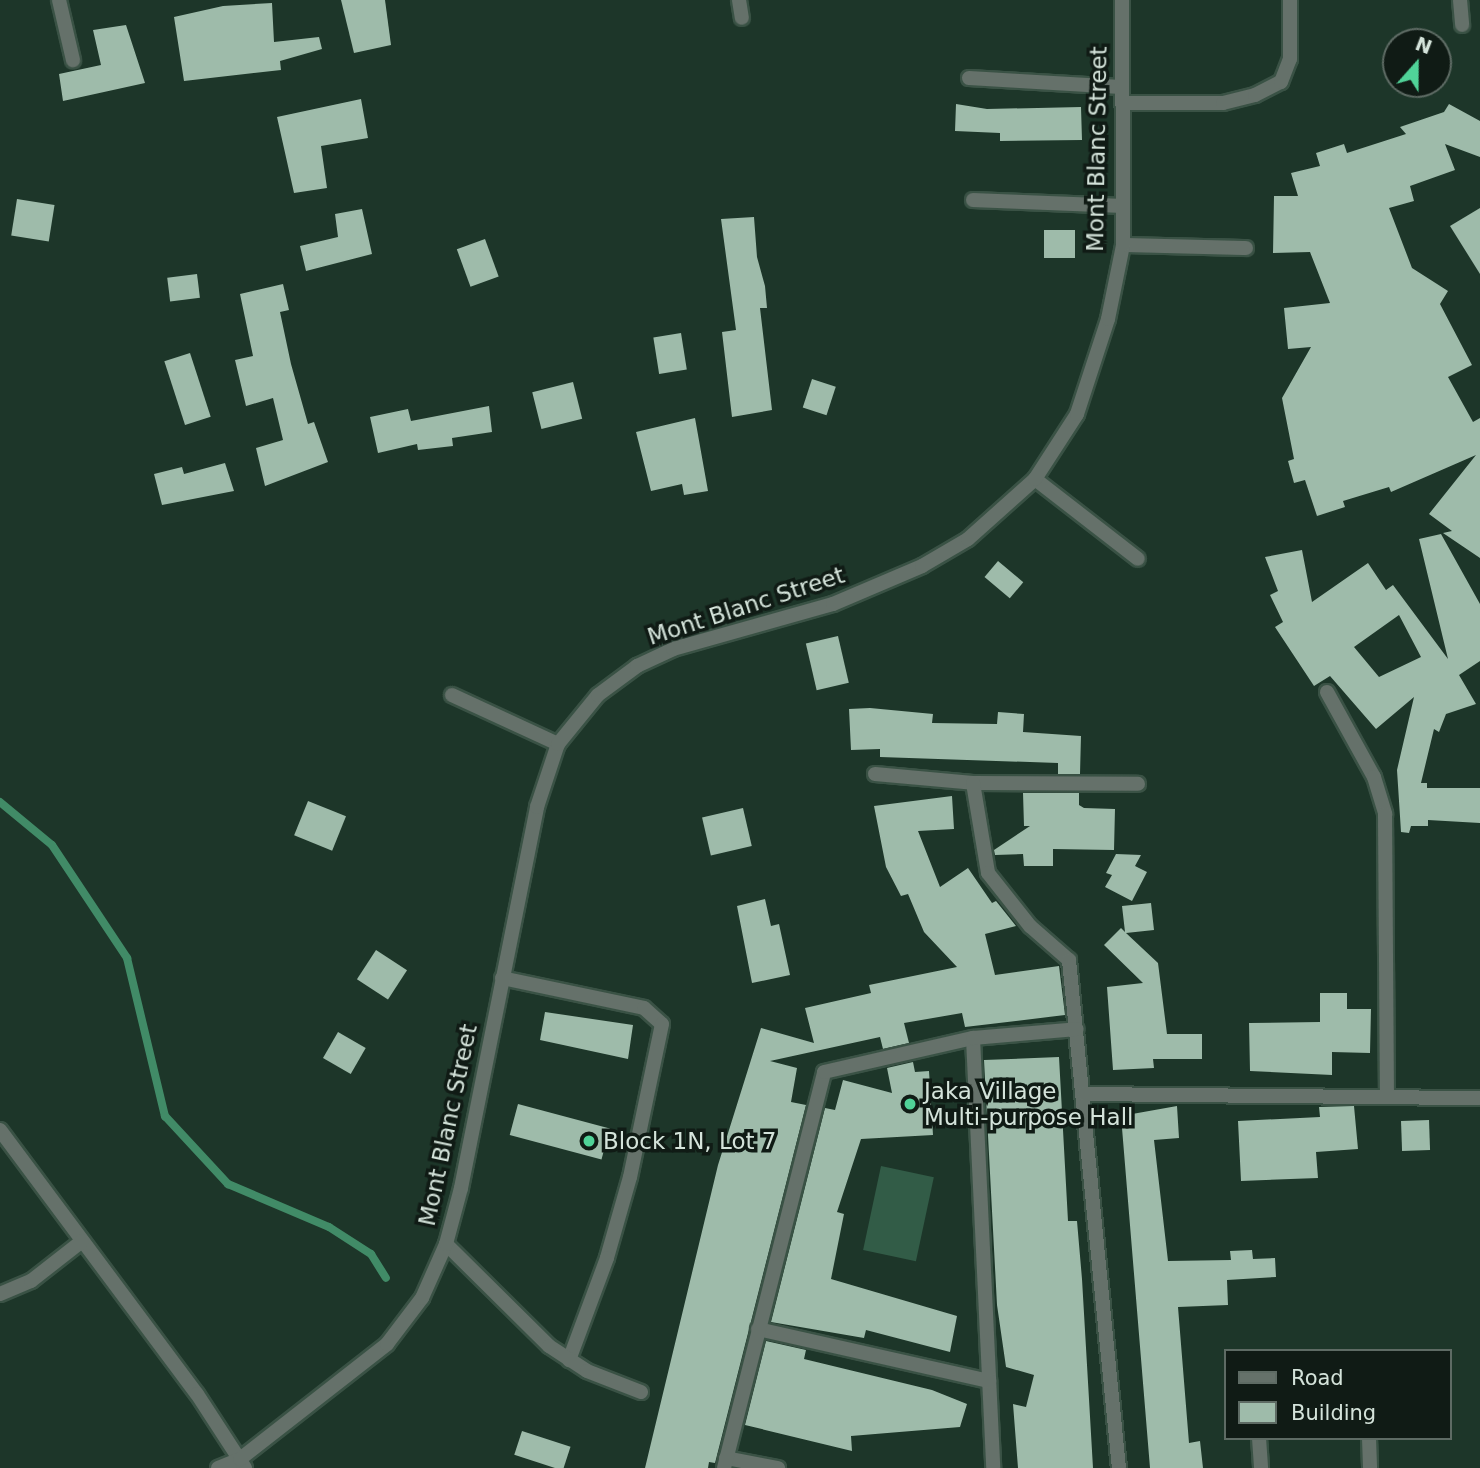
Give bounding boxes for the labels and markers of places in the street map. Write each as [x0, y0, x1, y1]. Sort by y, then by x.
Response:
place label: Jaka Village Multi-purpose Hall [924, 1077, 1133, 1131]
marker: Jaka Village Multi-purpose Hall [902, 1096, 918, 1112]
place label: Block 1N, Lot 7 [603, 1127, 776, 1155]
marker: Block 1N, Lot 7 [581, 1133, 597, 1149]

